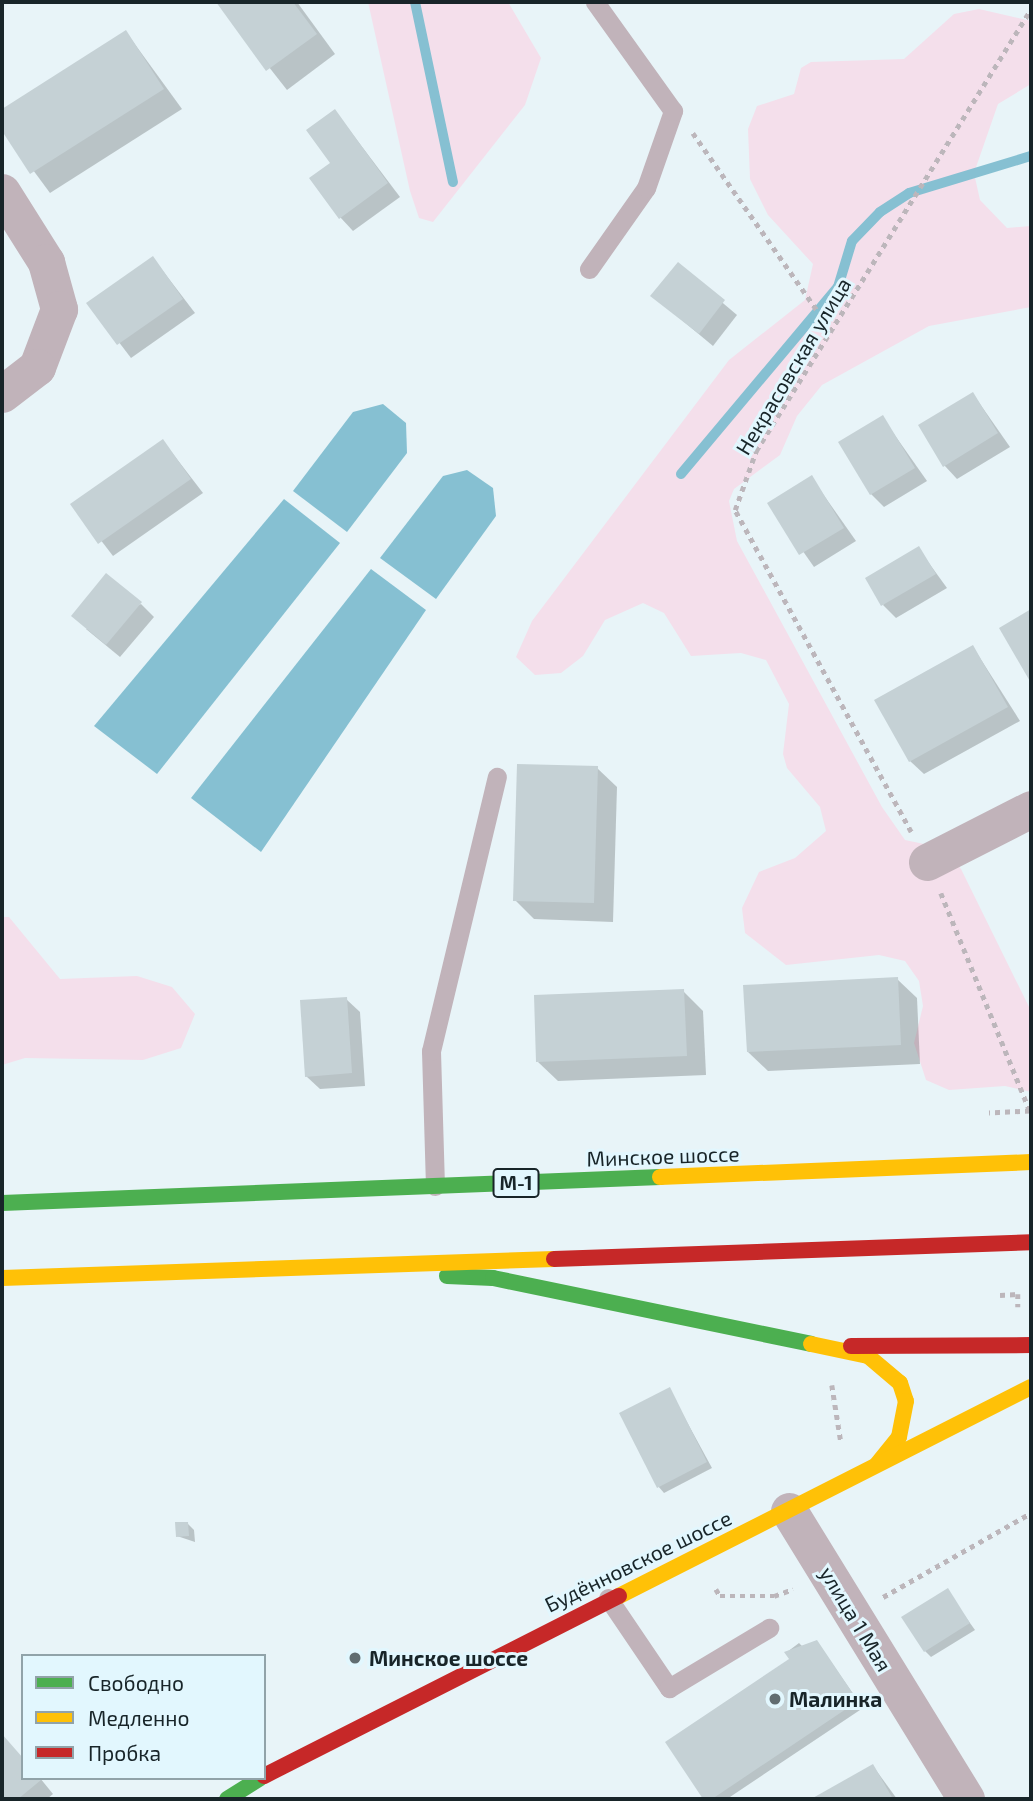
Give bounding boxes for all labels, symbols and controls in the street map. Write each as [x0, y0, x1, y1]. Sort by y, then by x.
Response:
street label: Некрасовская улица [730, 273, 856, 459]
street label: Минское шоссе [586, 1141, 740, 1171]
road number: М-1 [491, 1168, 540, 1198]
street label: Будённовское шоссе [541, 1505, 735, 1617]
street label: улица 1 Мая [815, 1562, 897, 1676]
place label: Минское шоссе [369, 1645, 528, 1671]
marker: Минское шоссе [347, 1650, 363, 1666]
legend [21, 1654, 266, 1780]
text: Свободно [88, 1670, 184, 1695]
place label: Малинка [789, 1686, 882, 1712]
marker: Малинка [767, 1691, 783, 1707]
text: Медленно [88, 1705, 190, 1730]
text: Пробка [88, 1740, 161, 1765]

